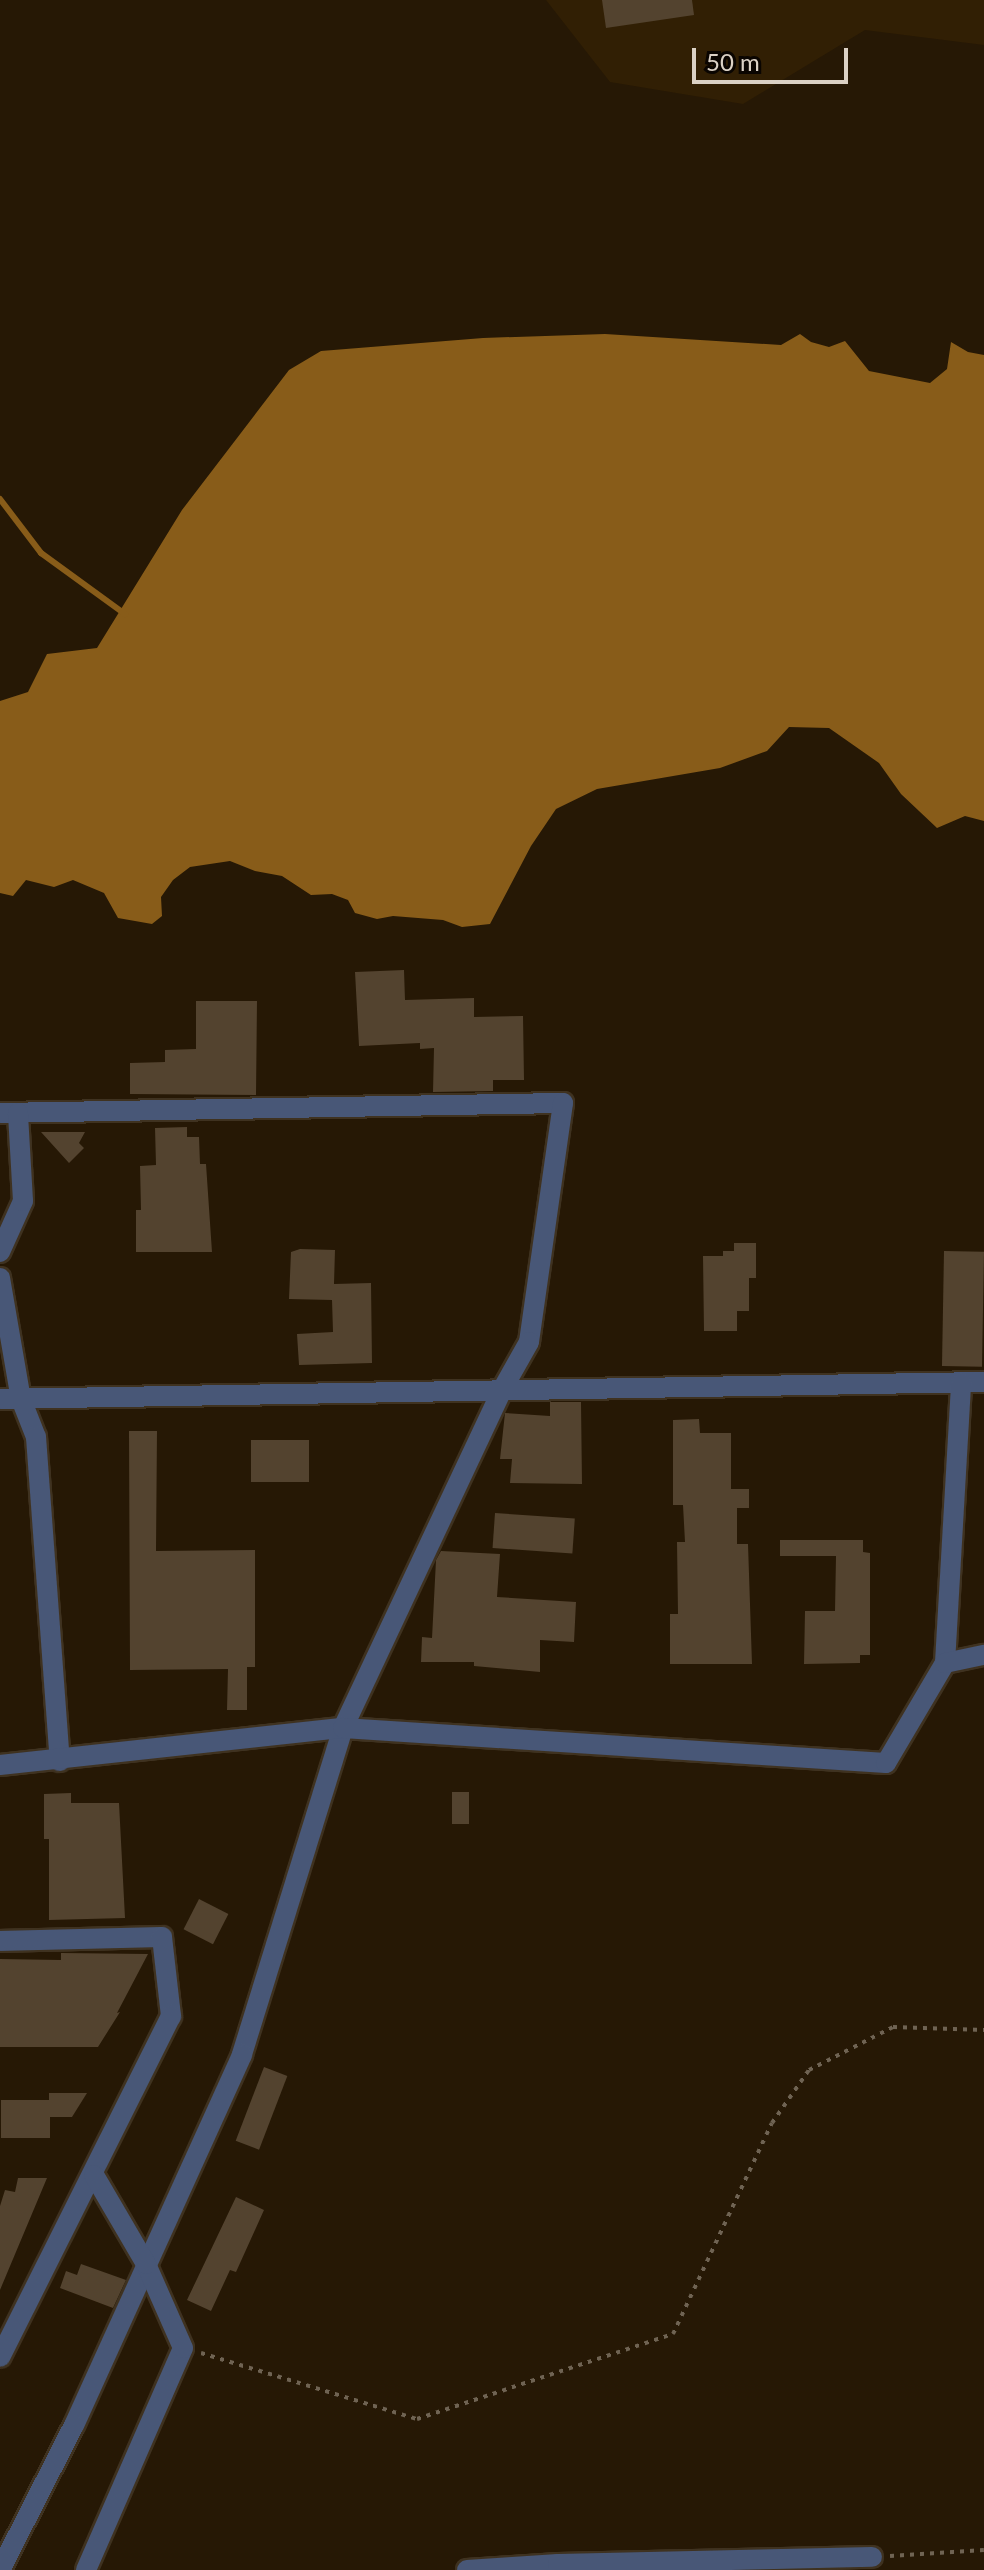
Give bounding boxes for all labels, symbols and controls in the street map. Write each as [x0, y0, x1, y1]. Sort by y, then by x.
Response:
scale bar [696, 32, 852, 82]
text: 50 m [706, 47, 760, 76]

